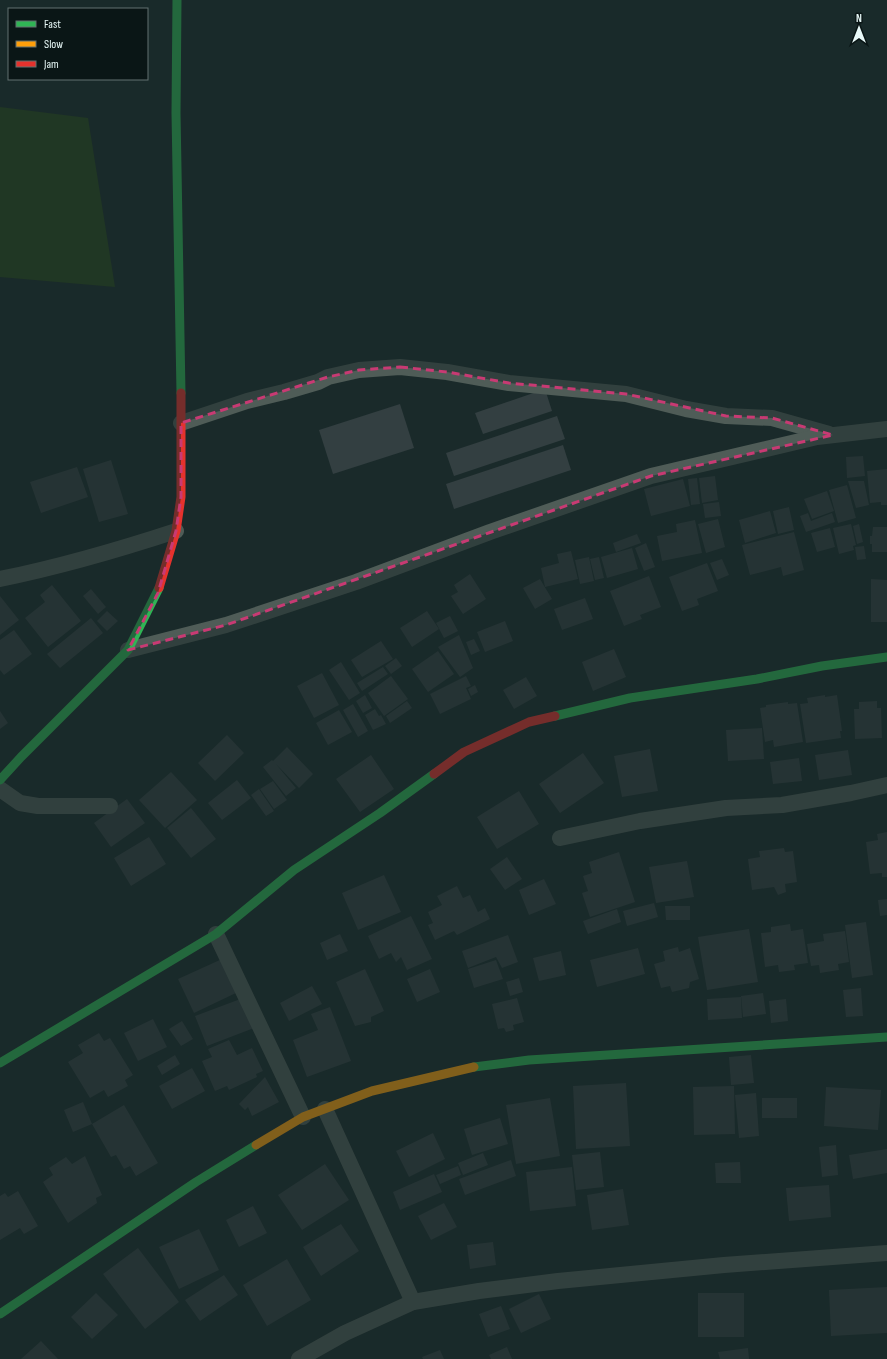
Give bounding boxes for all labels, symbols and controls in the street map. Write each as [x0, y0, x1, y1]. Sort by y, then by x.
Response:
legend [8, 8, 148, 80]
north arrow [839, 8, 879, 48]
text: N [856, 12, 862, 25]
text: Fast [44, 17, 61, 32]
text: Slow [44, 37, 63, 52]
text: Jam [43, 57, 59, 72]

